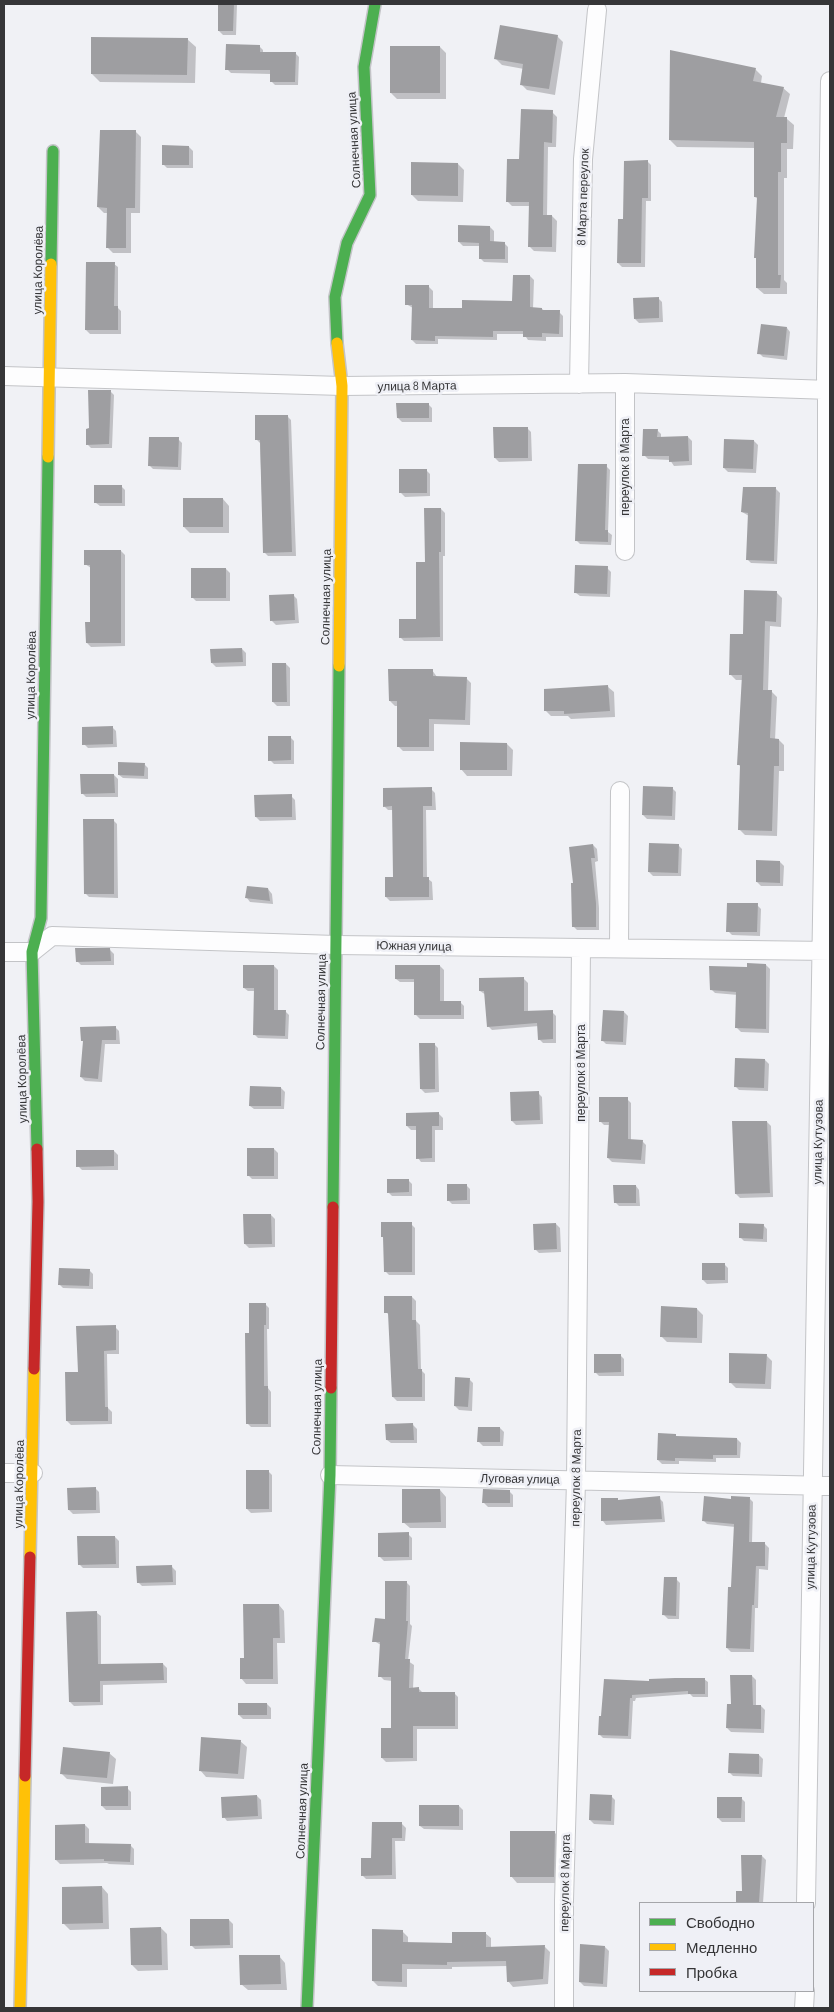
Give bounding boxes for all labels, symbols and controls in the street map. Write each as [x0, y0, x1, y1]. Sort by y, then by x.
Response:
street label: Солнечная улица [344, 91, 364, 189]
street label: 8 Марта переулок [574, 148, 592, 246]
street label: улица Королёва [30, 226, 46, 314]
street label: улица 8 Марта [377, 378, 457, 394]
street label: переулок 8 Марта [618, 418, 632, 516]
street label: Солнечная улица [318, 549, 334, 645]
street label: улица Королёва [23, 631, 39, 719]
street label: Южная улица [376, 938, 452, 954]
street label: Солнечная улица [313, 954, 329, 1050]
street label: переулок 8 Марта [574, 1024, 588, 1122]
street label: улица Королёва [14, 1035, 30, 1123]
street label: улица Кутузова [810, 1099, 826, 1185]
street label: Солнечная улица [309, 1359, 325, 1455]
street label: переулок 8 Марта [568, 1429, 584, 1527]
street label: улица Королёва [11, 1440, 27, 1528]
street label: Луговая улица [480, 1471, 560, 1487]
street label: улица Кутузова [803, 1504, 819, 1590]
street label: Солнечная улица [293, 1763, 311, 1859]
street label: переулок 8 Марта [557, 1834, 573, 1932]
legend [639, 1902, 814, 1992]
text: Свободно [686, 1913, 755, 1931]
text: Медленно [686, 1938, 757, 1956]
text: Пробка [686, 1963, 737, 1981]

